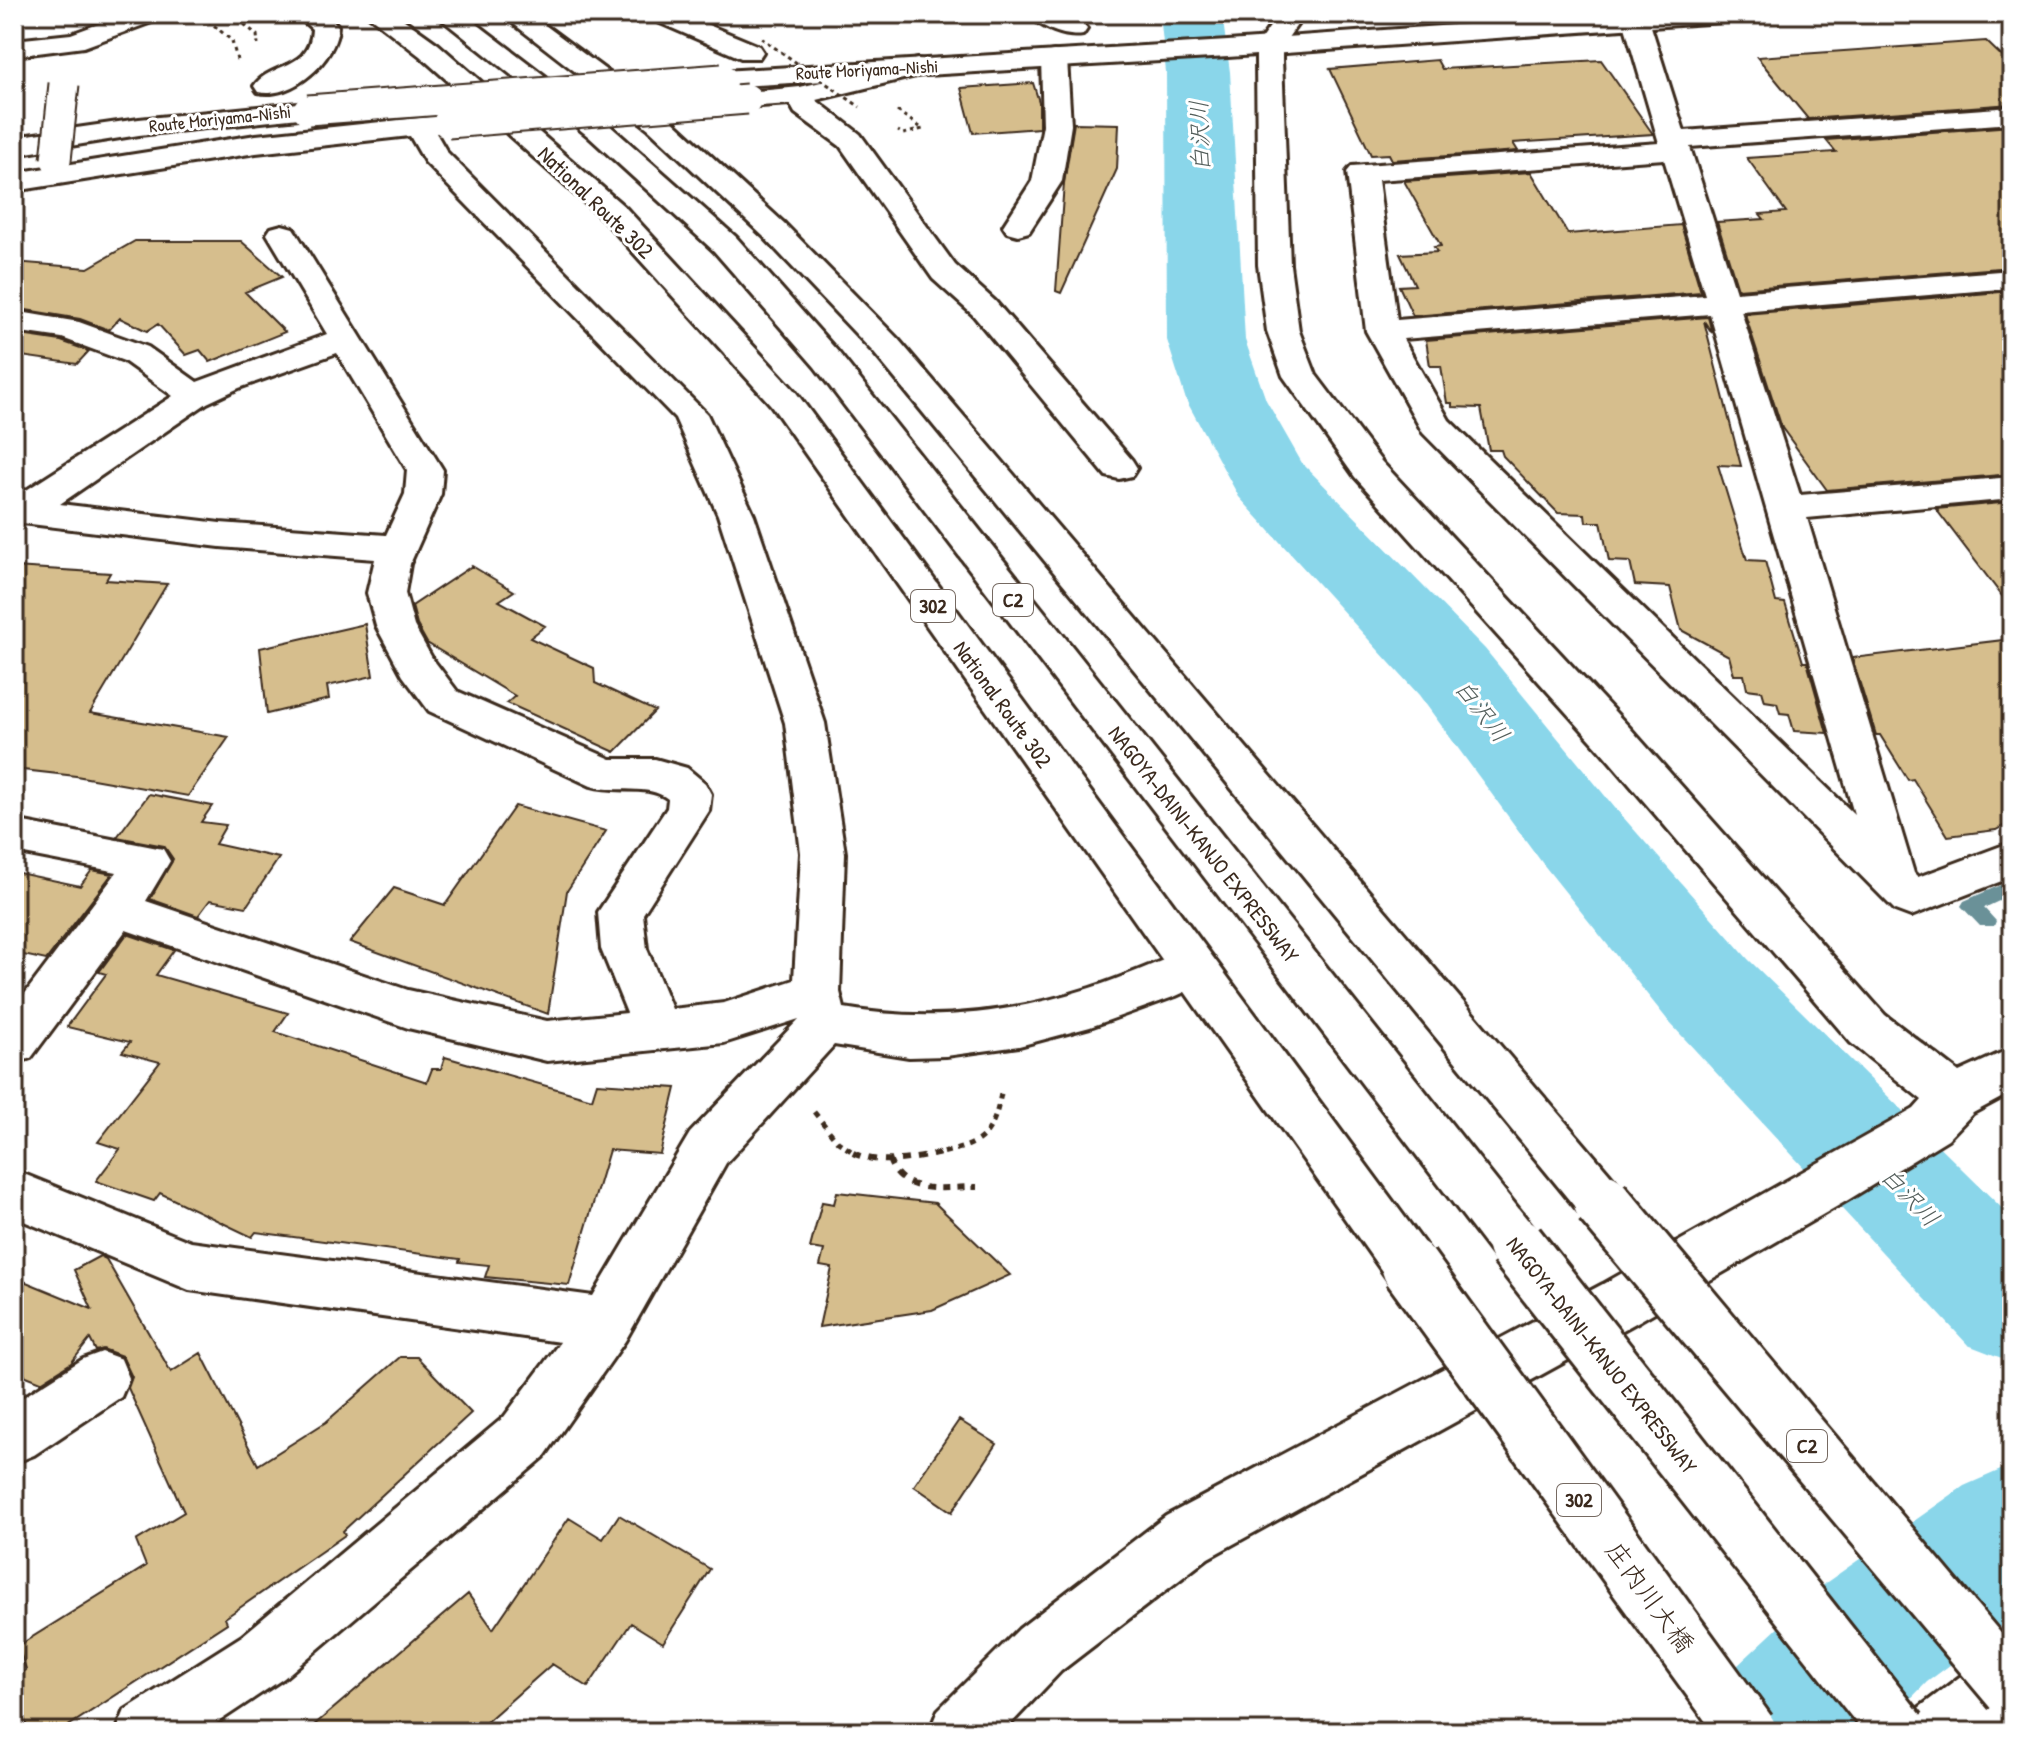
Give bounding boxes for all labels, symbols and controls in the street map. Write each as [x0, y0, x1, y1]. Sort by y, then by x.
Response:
street label: Route Moriyama-Nishi [795, 53, 939, 86]
street label: Route Moriyama-Nishi [148, 99, 292, 138]
water label: 白沢川 [1182, 99, 1216, 173]
street label: National Route 302 [532, 139, 661, 265]
road number: C2 [993, 584, 1033, 616]
road number: 302 [911, 590, 955, 622]
street label: National Route 302 [947, 634, 1060, 774]
water label: 白沢川 [1448, 672, 1518, 749]
street label: NAGOYA-DAINI-KANJO EXPRESSWAY [1102, 719, 1306, 969]
water label: 白沢川 [1874, 1159, 1947, 1233]
street label: NAGOYA-DAINI-KANJO EXPRESSWAY [1500, 1230, 1704, 1480]
road number: C2 [1787, 1430, 1827, 1462]
road number: 302 [1557, 1484, 1601, 1516]
street label: 庄内川大橋 [1598, 1534, 1703, 1660]

